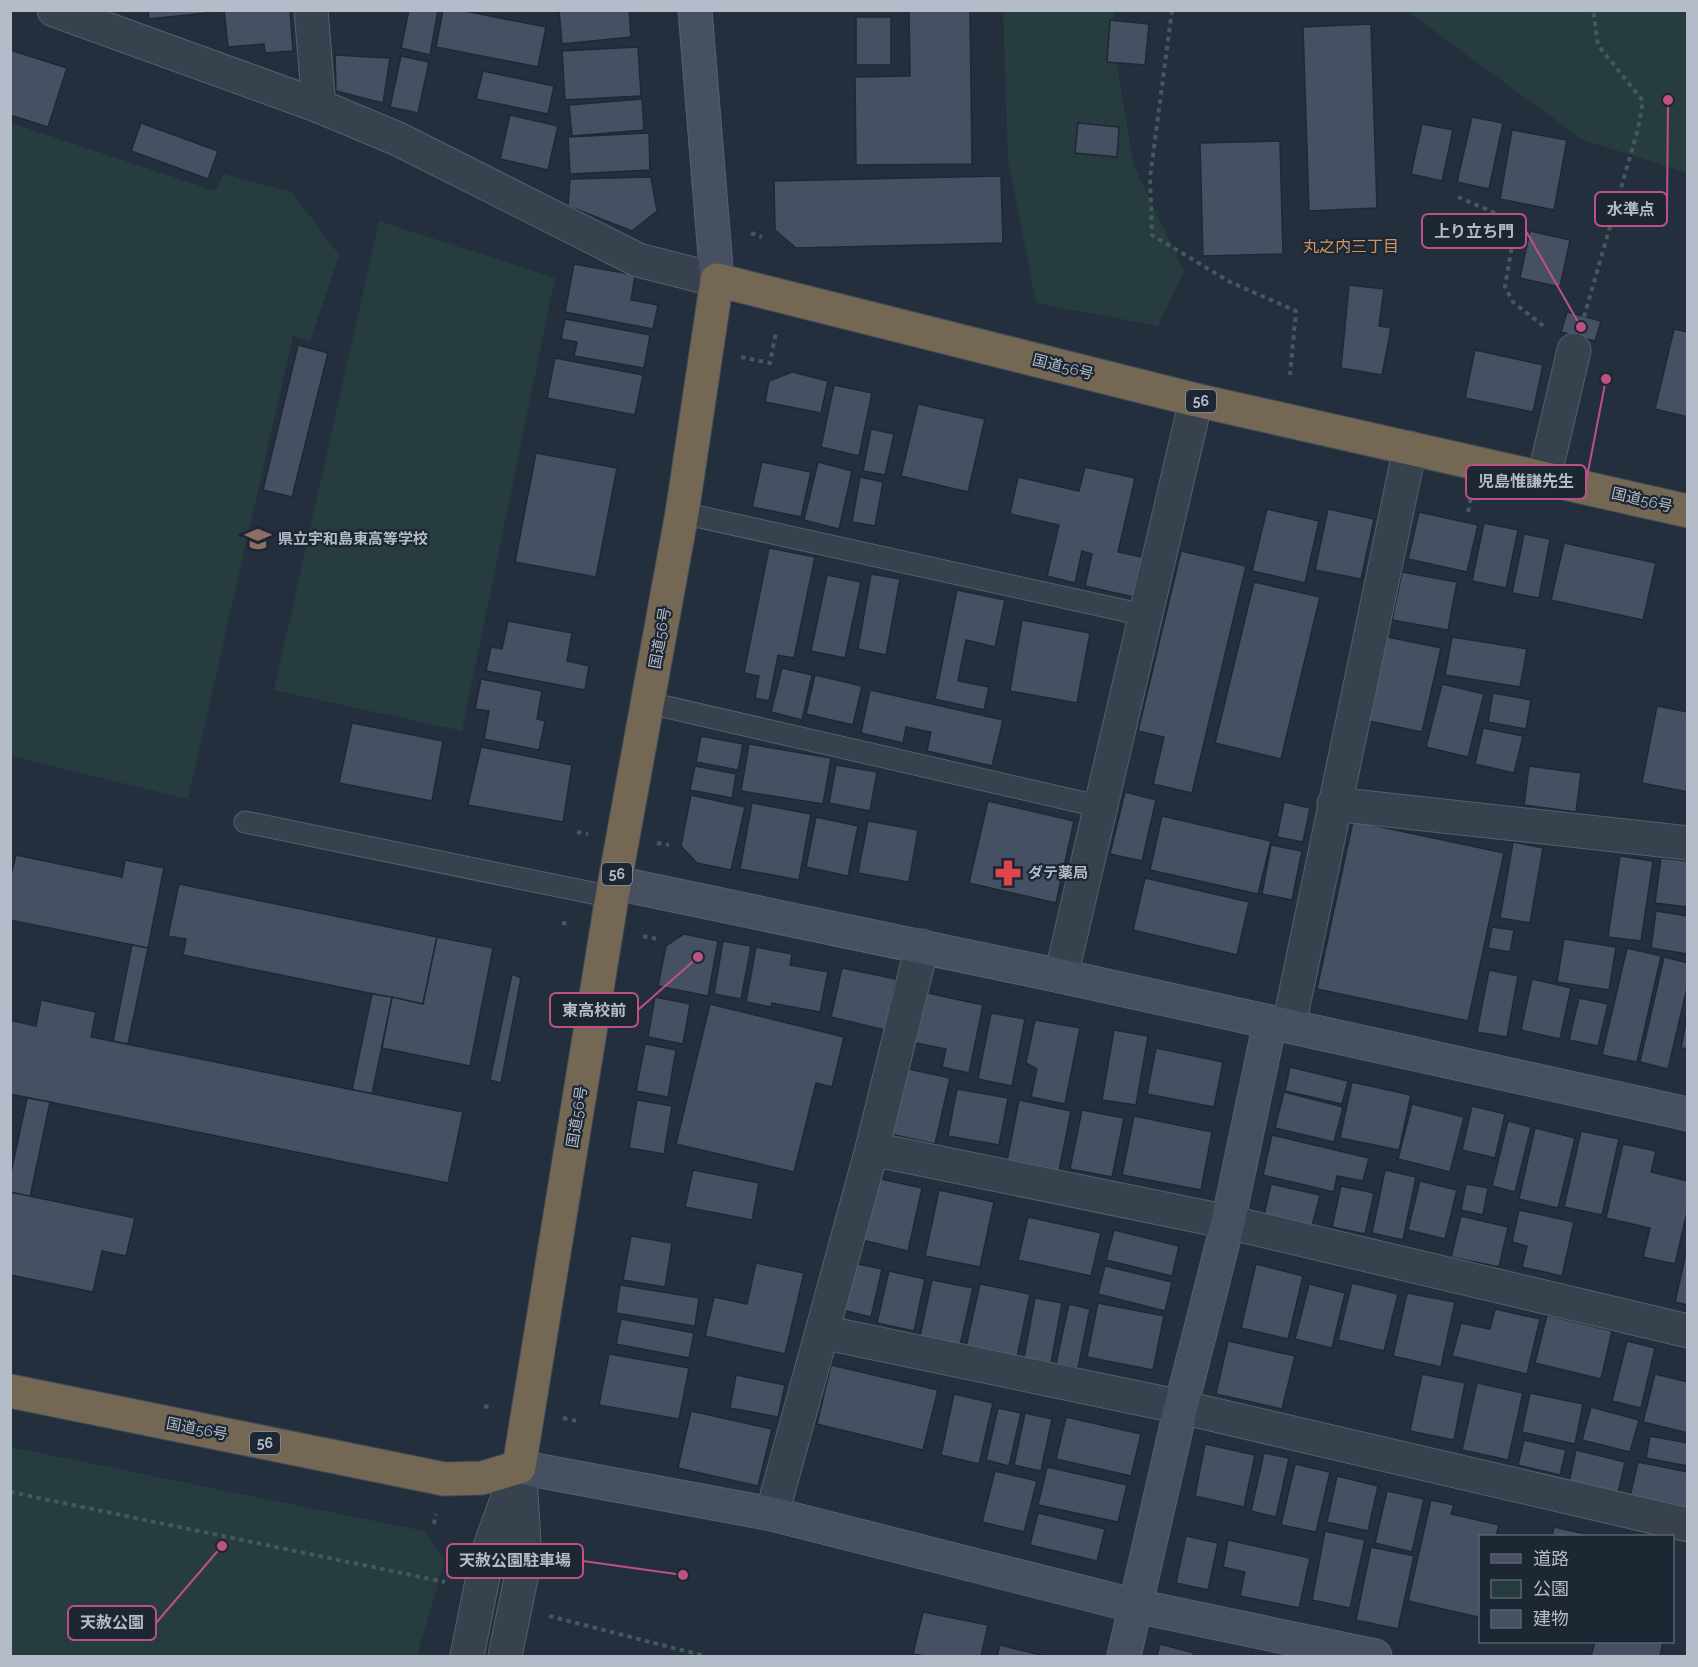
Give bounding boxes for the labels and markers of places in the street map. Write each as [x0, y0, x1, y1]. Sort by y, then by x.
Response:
callout: 水準点 [1595, 192, 1667, 226]
callout: 上り立ち門 [1422, 214, 1526, 248]
callout: 児島惟謙先生 [1466, 465, 1586, 499]
school or university icon: 県立宇和島東高等学校 [243, 524, 273, 554]
place label: 県立宇和島東高等学校 [278, 530, 428, 548]
pharmacy icon: ダテ薬局 [993, 858, 1023, 888]
place label: ダテ薬局 [1028, 864, 1088, 882]
callout: 東高校前 [550, 993, 638, 1027]
callout: 天赦公園駐車場 [447, 1544, 583, 1578]
callout: 天赦公園 [68, 1606, 156, 1640]

